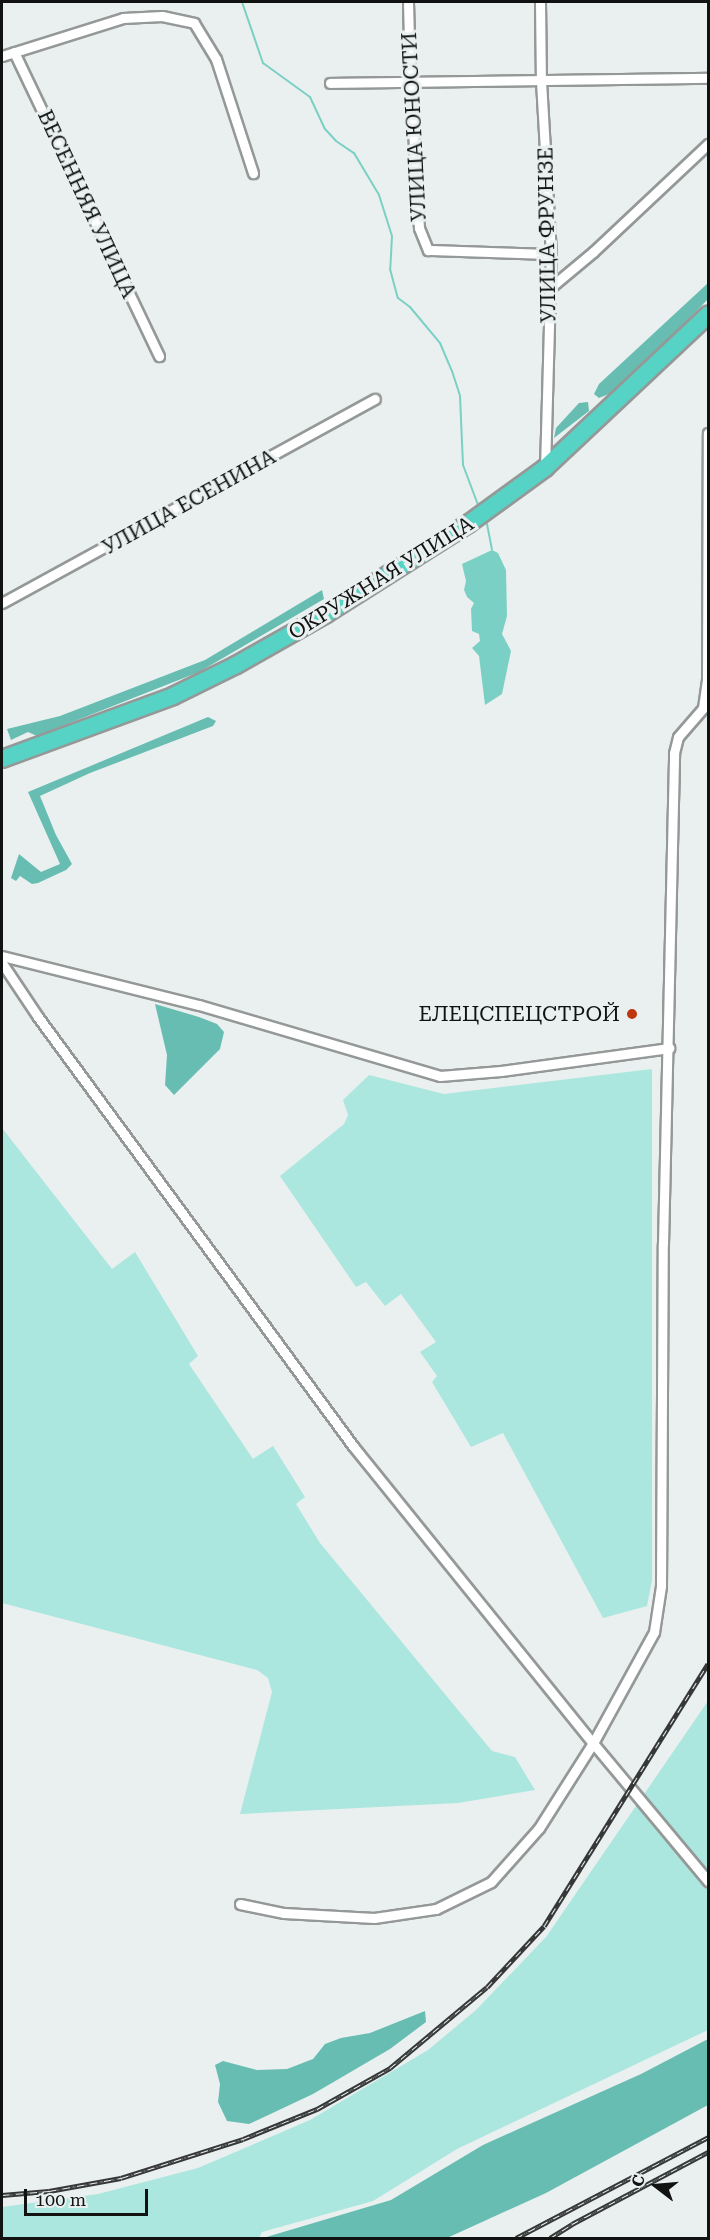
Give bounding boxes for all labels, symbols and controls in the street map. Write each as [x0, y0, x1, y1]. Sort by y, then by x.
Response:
street label: УЛИЦА ЮНОСТИ [396, 32, 432, 222]
street label: ВЕСЕННЯЯ УЛИЦА [32, 106, 142, 302]
street label: УЛИЦА ФРУНЗЕ [533, 147, 561, 323]
street label: УЛИЦА ЕСЕНИНА [98, 444, 280, 560]
street label: ОКРУЖНАЯ УЛИЦА [284, 511, 478, 645]
place label: ЕЛЕЦСПЕЦСТРОЙ [418, 1001, 620, 1027]
marker: ЕЛЕЦСПЕЦСТРОЙ [625, 1007, 639, 1021]
north arrow [626, 2156, 686, 2216]
text: С [628, 2173, 649, 2189]
scale bar [27, 2177, 152, 2215]
text: 100 m [35, 2189, 86, 2210]

